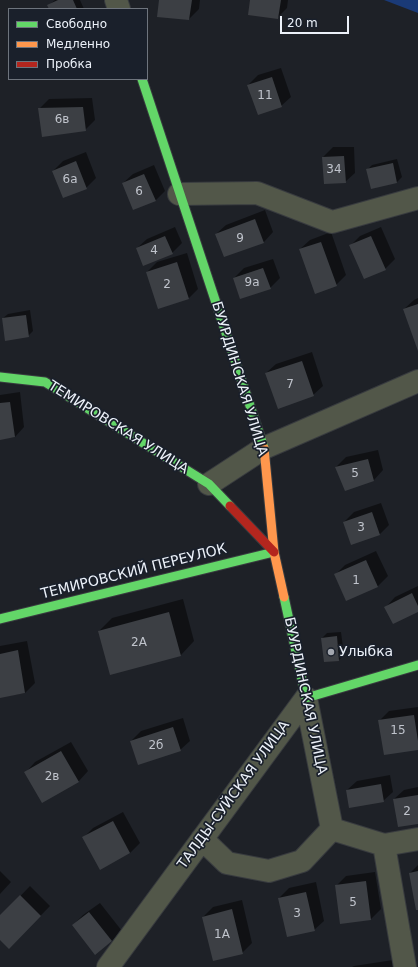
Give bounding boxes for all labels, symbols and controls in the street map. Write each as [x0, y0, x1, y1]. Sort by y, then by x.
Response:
legend [8, 8, 148, 80]
scale bar [282, 8, 351, 34]
text: 20 m [287, 16, 318, 30]
text: Свободно [46, 17, 107, 31]
text: Медленно [46, 37, 110, 51]
text: Пробка [46, 57, 92, 71]
house number: 11 [257, 89, 273, 103]
house number: 6в [55, 113, 69, 127]
house number: 34 [326, 163, 342, 177]
house number: 6а [63, 173, 77, 187]
house number: 6 [135, 185, 143, 199]
house number: 9 [236, 232, 244, 246]
house number: 4 [150, 244, 158, 258]
house number: 9а [245, 276, 259, 290]
house number: 2 [163, 278, 171, 292]
street label: БУУРДИНСКАЯ УЛИЦА [208, 300, 270, 458]
street label: ТЕМИРОВСКАЯ УЛИЦА [45, 378, 191, 478]
house number: 7 [286, 378, 294, 392]
house number: 5 [351, 467, 359, 481]
house number: 3 [357, 521, 365, 535]
street label: ТЕМИРОВСКИЙ ПЕРЕУЛОК [39, 541, 229, 603]
house number: 1 [352, 574, 360, 588]
street label: БУУРДИНСКАЯ УЛИЦА [280, 616, 330, 776]
house number: 2А [131, 636, 147, 650]
place label: Улыбка [339, 644, 393, 660]
marker: Улыбка [326, 647, 336, 657]
street label: ТАЛДЫ-СУЙСКАЯ УЛИЦА [175, 718, 293, 872]
house number: 15 [390, 724, 406, 738]
house number: 2б [148, 739, 164, 753]
house number: 2в [45, 770, 59, 784]
house number: 2 [403, 805, 411, 819]
house number: 5 [349, 896, 357, 910]
house number: 3 [293, 907, 301, 921]
house number: 1А [214, 928, 230, 942]

